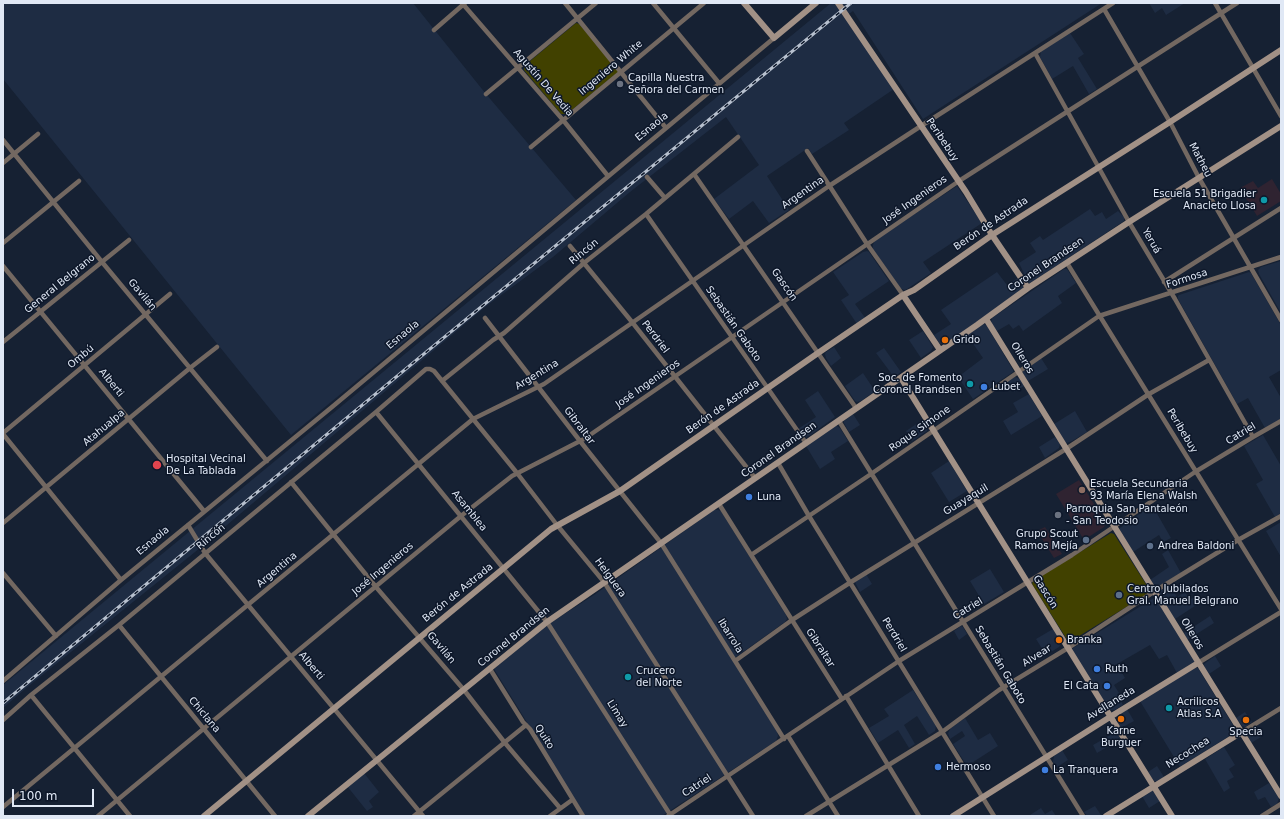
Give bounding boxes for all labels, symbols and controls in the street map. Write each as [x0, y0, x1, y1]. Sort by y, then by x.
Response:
street label: Ingeniero White [577, 38, 645, 98]
street label: Agustín De Vedia [510, 47, 576, 119]
place label: Capilla Nuestra Señora del Carmen [628, 72, 724, 96]
marker: Capilla Nuestra Señora del Carmen [615, 79, 625, 89]
street label: Esnaola [633, 110, 671, 144]
street label: Peribebuy [923, 116, 961, 164]
street label: Matheu [1186, 141, 1214, 179]
street label: José Ingenieros [880, 173, 950, 227]
street label: Argentina [780, 174, 826, 212]
place label: Escuela 51 Brigadier Anacleto Llosa [1153, 188, 1256, 212]
street label: Berón de Astrada [952, 195, 1030, 253]
marker: Escuela 51 Brigadier Anacleto Llosa [1259, 195, 1269, 205]
street label: Yeruá [1139, 226, 1163, 256]
street label: Coronel Brandsen [1006, 235, 1086, 295]
street label: Rincón [567, 237, 601, 267]
street label: General Belgrano [22, 252, 98, 316]
street label: Gascón [768, 266, 800, 304]
street label: Formosa [1165, 267, 1209, 291]
street label: Gavilán [125, 277, 159, 313]
street label: Sebastián Gaboto [703, 284, 763, 364]
street label: Esnaola [384, 318, 422, 352]
street label: Perdriel [639, 318, 671, 356]
place label: Grido [953, 334, 980, 346]
marker: Grido [940, 335, 950, 345]
street label: Olleros [1008, 340, 1036, 376]
street label: Ombú [66, 343, 96, 371]
street label: Argentina [513, 357, 561, 393]
street label: José Ingenieros [613, 357, 683, 411]
street label: Alberti [96, 366, 126, 400]
place label: Soc. de Fomento Coronel Brandsen [873, 372, 962, 396]
street label: Berón de Astrada [684, 377, 762, 437]
marker: Soc. de Fomento Coronel Brandsen [965, 379, 975, 389]
place label: Lubet [992, 381, 1020, 393]
marker: Lubet [979, 382, 989, 392]
street label: Roque Simone [887, 403, 953, 455]
street label: Gibraltar [561, 405, 597, 447]
street label: Atahualpa [81, 407, 127, 449]
street label: Peribebuy [1164, 407, 1200, 455]
street label: Coronel Brandsen [739, 420, 819, 480]
street label: Catriel [1224, 420, 1258, 448]
place label: Hospital Vecinal De La Tablada [166, 453, 246, 476]
marker: Hospital Vecinal De La Tablada [151, 459, 163, 471]
place label: Escuela Secundaria 93 María Elena Walsh [1090, 478, 1197, 502]
street label: Guayaquil [941, 482, 991, 518]
marker: Escuela Secundaria 93 María Elena Walsh [1077, 485, 1087, 495]
street label: Asamblea [449, 488, 489, 534]
place label: Luna [757, 491, 781, 503]
marker: Luna [744, 492, 754, 502]
place label: Parroquia San Pantaleón - San Teodosio [1066, 503, 1188, 526]
marker: Parroquia San Pantaleón - San Teodosio [1053, 510, 1063, 520]
street label: Rincón [194, 521, 228, 553]
street label: Esnaola [134, 524, 172, 558]
place label: Grupo Scout Ramos Mejía [1014, 528, 1078, 552]
marker: Grupo Scout Ramos Mejía [1081, 535, 1091, 545]
street label: José Ingenieros [350, 540, 416, 598]
place label: Andrea Baldoni [1158, 540, 1234, 552]
marker: Andrea Baldoni [1145, 541, 1155, 551]
street label: Argentina [254, 550, 300, 590]
street label: Helguera [592, 556, 628, 600]
street label: Berón de Astrada [420, 561, 496, 625]
street label: Gascón [1030, 573, 1060, 611]
place label: Centro Jubilados Gral. Manuel Belgrano [1127, 583, 1238, 606]
marker: Centro Jubilados Gral. Manuel Belgrano [1114, 590, 1124, 600]
street label: Catriel [951, 595, 985, 623]
street label: Coronel Brandsen [476, 604, 552, 670]
street label: Perdriel [879, 616, 909, 654]
street label: Olleros [1178, 616, 1206, 652]
street label: Ibarrola [715, 617, 745, 655]
street label: Sebastián Gaboto [972, 624, 1028, 706]
street label: Gibraltar [803, 626, 837, 670]
street label: Gavilán [424, 630, 458, 666]
place label: Branka [1067, 634, 1102, 646]
marker: Branka [1054, 635, 1064, 645]
street label: Alvear [1020, 642, 1054, 670]
street label: Alberti [296, 650, 326, 682]
place label: Ruth [1105, 663, 1128, 675]
marker: Ruth [1092, 664, 1102, 674]
place label: Crucero del Norte [636, 665, 682, 688]
marker: Crucero del Norte [623, 672, 633, 682]
place label: El Cata [1064, 680, 1099, 692]
marker: El Cata [1102, 681, 1112, 691]
street label: Avellaneda [1085, 684, 1137, 724]
street label: Chiclana [186, 695, 222, 735]
place label: Acrilicos Atlas S.A [1177, 696, 1221, 720]
street label: Limay [604, 698, 630, 730]
marker: Acrilicos Atlas S.A [1164, 703, 1174, 713]
marker: Karne Burguer [1116, 714, 1126, 724]
marker: Specia [1241, 715, 1251, 725]
street label: Quito [532, 722, 556, 752]
place label: Karne Burguer [1101, 725, 1141, 748]
place label: Specia [1229, 726, 1263, 738]
street label: Necochea [1164, 735, 1212, 771]
place label: Hermoso [946, 761, 991, 773]
marker: Hermoso [933, 762, 943, 772]
place label: La Tranquera [1053, 764, 1118, 776]
marker: La Tranquera [1040, 765, 1050, 775]
street label: Catriel [680, 772, 714, 800]
scale bar [14, 781, 96, 807]
text: 100 m [19, 789, 57, 803]

